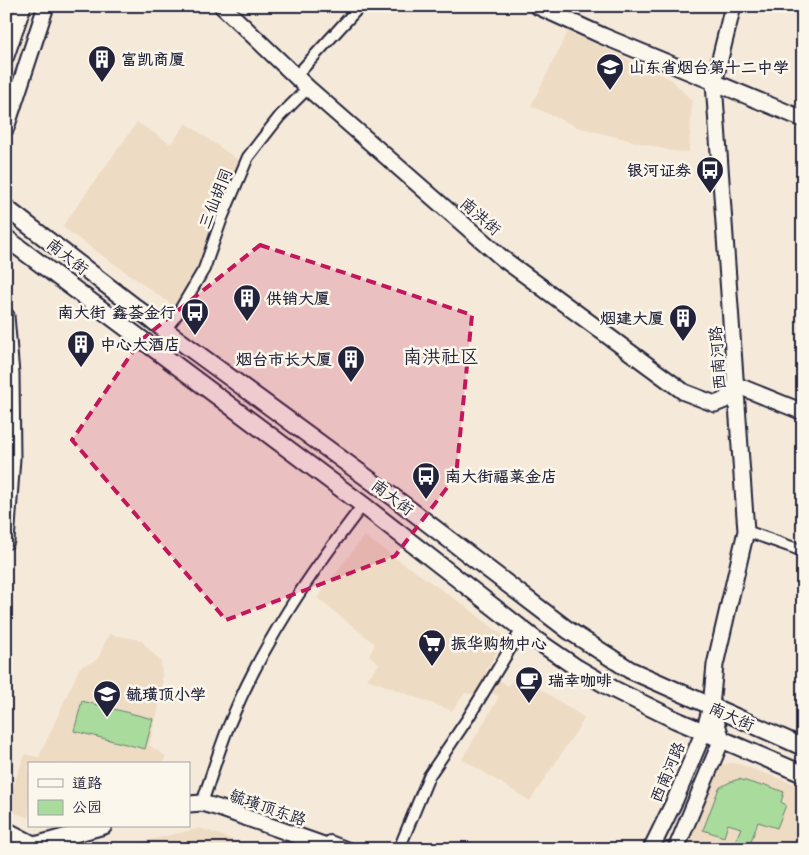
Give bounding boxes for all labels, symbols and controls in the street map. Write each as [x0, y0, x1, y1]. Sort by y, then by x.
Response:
building icon: 富凯商厦 [87, 44, 117, 83]
place label: 富凯商厦 [121, 49, 185, 71]
school or university icon: 山东省烟台第十二中学 [595, 52, 625, 91]
place label: 山东省烟台第十二中学 [629, 57, 789, 79]
bus stop icon: 银河证券 [695, 155, 725, 194]
place label: 银河证券 [627, 160, 691, 182]
street label: 三仙胡同 [194, 165, 238, 232]
street label: 南洪街 [455, 193, 506, 241]
street label: 南大街 [42, 233, 93, 280]
building icon: 供销大厦 [232, 283, 262, 322]
place label: 供销大厦 [266, 288, 330, 310]
bus stop icon: 南大街 鑫荟金行 [180, 297, 210, 336]
place label: 南大街 鑫荟金行 [58, 302, 176, 324]
building icon: 烟建大厦 [668, 303, 698, 342]
place label: 烟建大厦 [600, 308, 664, 330]
street label: 西南河路 [705, 325, 731, 391]
building icon: 中心大酒店 [66, 329, 96, 368]
place label: 中心大酒店 [100, 334, 180, 356]
building icon: 烟台市长大厦 [336, 344, 366, 383]
district label: 南洪社区 [403, 344, 479, 371]
place label: 烟台市长大厦 [236, 349, 332, 371]
bus stop icon: 南大街福莱金店 [411, 461, 441, 500]
place label: 南大街福莱金店 [445, 466, 557, 488]
street label: 南大街 [367, 475, 418, 521]
supermarket icon: 振华购物中心 [417, 628, 447, 667]
place label: 振华购物中心 [451, 633, 547, 655]
cafe icon: 瑞幸咖啡 [514, 665, 544, 704]
place label: 瑞幸咖啡 [548, 670, 612, 692]
school or university icon: 毓璜顶小学 [92, 679, 122, 718]
place label: 毓璜顶小学 [126, 684, 206, 706]
street label: 南大街 [705, 697, 758, 737]
street label: 西南河路 [645, 739, 691, 806]
legend [28, 762, 190, 828]
text: 道路 [72, 773, 102, 794]
street label: 毓璜顶东路 [226, 785, 309, 831]
text: 公园 [72, 797, 102, 818]

